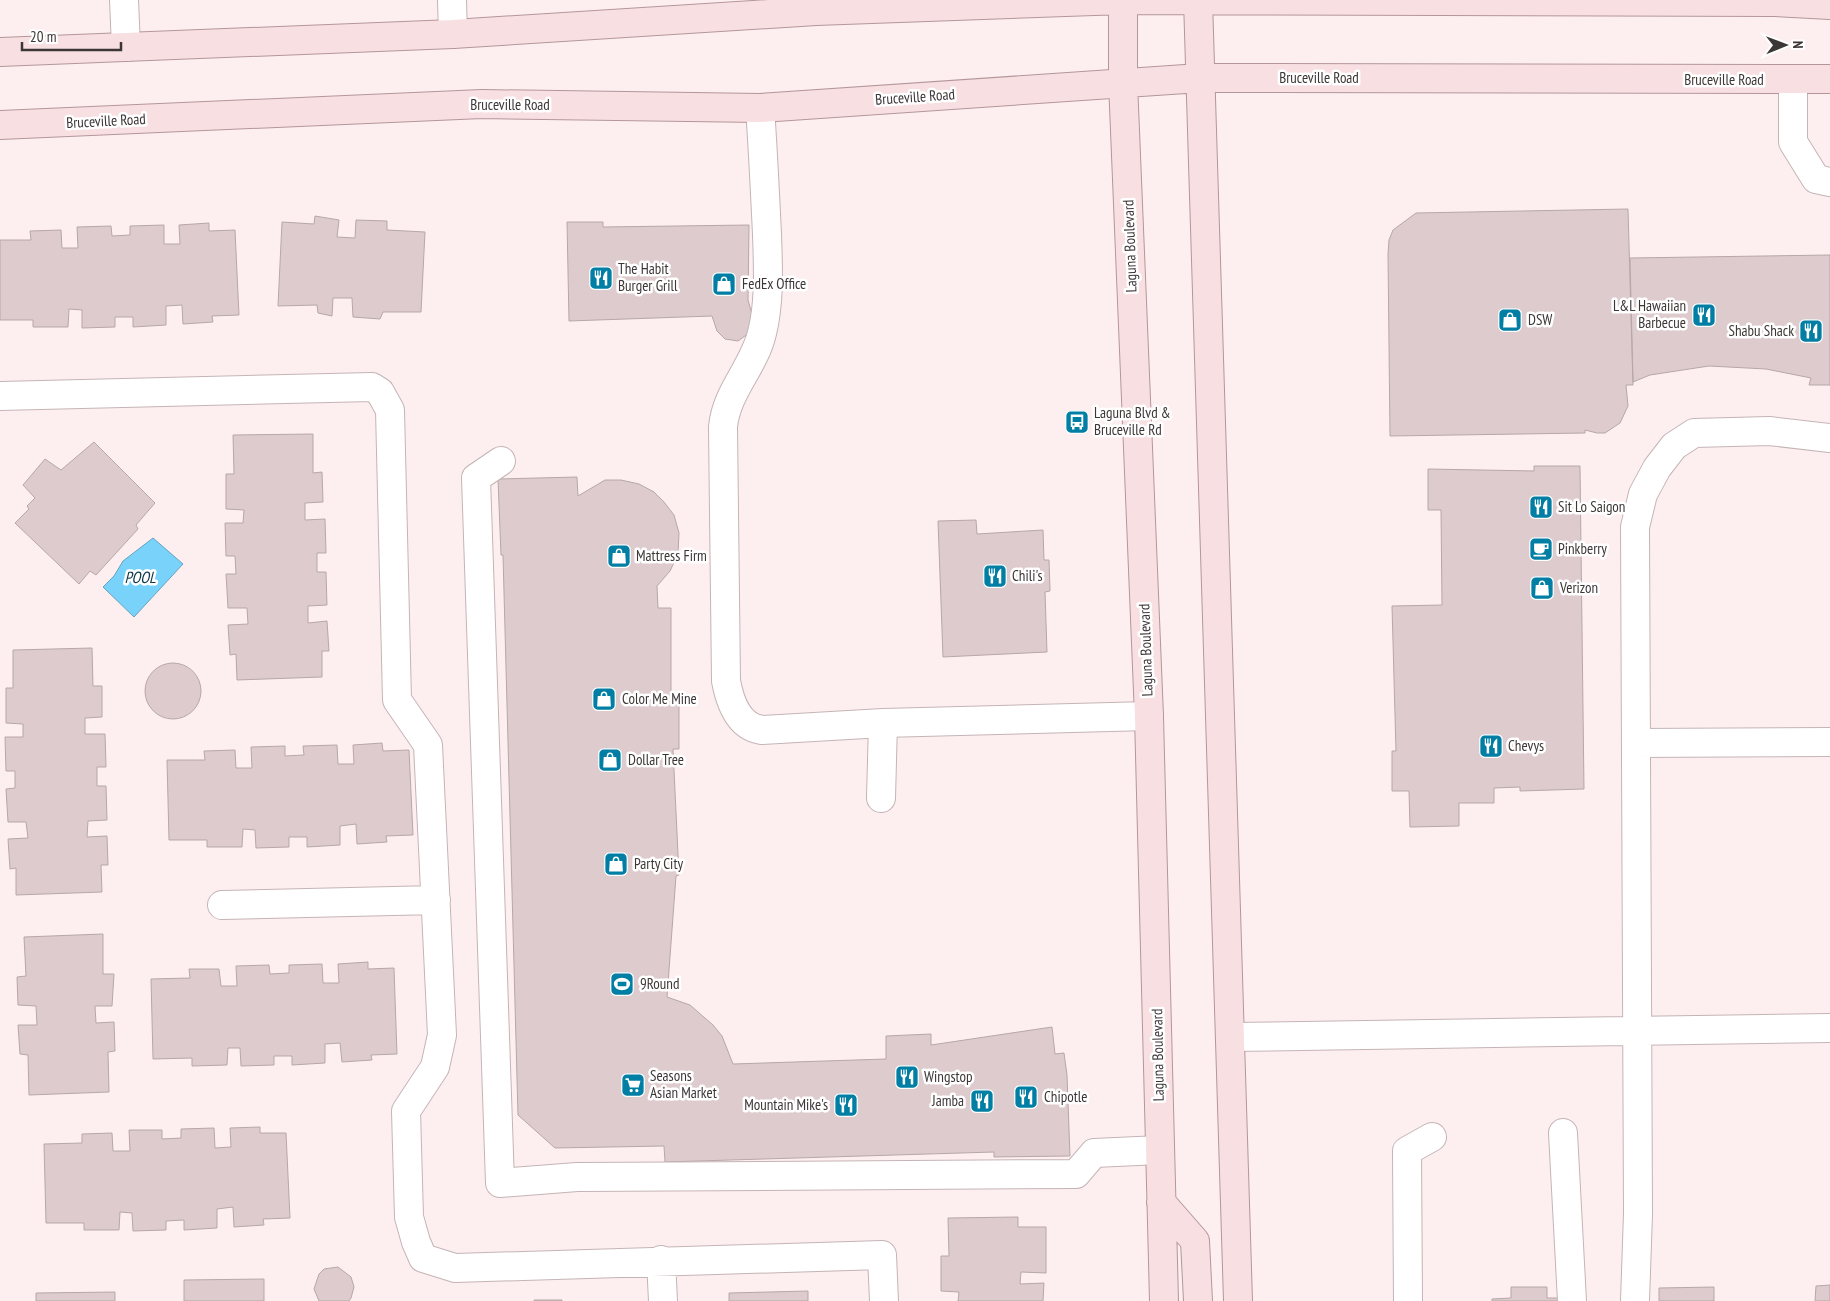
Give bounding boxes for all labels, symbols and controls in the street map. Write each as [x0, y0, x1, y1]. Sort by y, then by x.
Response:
scale bar [22, 20, 121, 52]
north arrow [1760, 20, 1810, 70]
text: 20 m [30, 27, 56, 46]
text: N [1789, 41, 1807, 49]
street label: Bruceville Road [1279, 68, 1359, 87]
street label: Bruceville Road [1684, 70, 1764, 89]
street label: Bruceville Road [875, 84, 955, 109]
street label: Bruceville Road [470, 95, 550, 114]
street label: Bruceville Road [66, 109, 146, 132]
street label: Laguna Boulevard [1118, 199, 1141, 293]
place label: The Habit Burger Grill [618, 259, 678, 295]
restaurant icon: The Habit Burger Grill [588, 265, 614, 291]
shop icon: FedEx Office [711, 271, 737, 297]
place label: FedEx Office [742, 274, 806, 293]
place label: L&L Hawaiian Barbecue [1613, 296, 1686, 332]
restaurant icon: L&L Hawaiian Barbecue [1691, 302, 1717, 328]
shop icon: DSW [1497, 307, 1523, 333]
place label: DSW [1528, 310, 1552, 329]
restaurant icon: Shabu Shack [1798, 318, 1824, 344]
place label: Shabu Shack [1729, 321, 1794, 340]
place label: Laguna Blvd & Bruceville Rd [1094, 403, 1171, 439]
bus stop icon: Laguna Blvd & Bruceville Rd [1064, 409, 1090, 435]
restaurant icon: Sit Lo Saigon [1528, 494, 1554, 520]
place label: Sit Lo Saigon [1558, 497, 1625, 516]
cafe icon: Pinkberry [1528, 536, 1554, 562]
place label: Pinkberry [1558, 539, 1607, 558]
shop icon: Mattress Firm [606, 543, 632, 569]
place label: Mattress Firm [636, 546, 707, 565]
restaurant icon: Chili's [982, 563, 1008, 589]
place label: Chili's [1012, 566, 1042, 585]
water label: POOL [124, 567, 156, 587]
shop icon: Verizon [1529, 575, 1555, 601]
place label: Verizon [1559, 578, 1598, 597]
street label: Laguna Boulevard [1134, 603, 1157, 697]
shop icon: Color Me Mine [591, 686, 617, 712]
place label: Color Me Mine [622, 689, 697, 708]
restaurant icon: Chevys [1478, 733, 1504, 759]
place label: Chevys [1508, 736, 1544, 755]
shop icon: Dollar Tree [597, 747, 623, 773]
place label: Dollar Tree [628, 750, 684, 769]
shop icon: Party City [603, 851, 629, 877]
place label: Party City [634, 854, 683, 873]
sports icon: 9Round [609, 971, 635, 997]
place label: 9Round [640, 974, 679, 993]
street label: Laguna Boulevard [1147, 1009, 1168, 1102]
restaurant icon: Wingstop [894, 1064, 920, 1090]
place label: Seasons Asian Market [650, 1066, 717, 1102]
place label: Wingstop [924, 1067, 972, 1086]
supermarket icon: Seasons Asian Market [620, 1072, 646, 1098]
restaurant icon: Chipotle [1013, 1084, 1039, 1110]
place label: Chipotle [1044, 1087, 1088, 1106]
restaurant icon: Jamba [969, 1088, 995, 1114]
place label: Jamba [931, 1091, 964, 1110]
restaurant icon: Mountain Mike's [833, 1092, 859, 1118]
place label: Mountain Mike's [744, 1095, 828, 1114]

